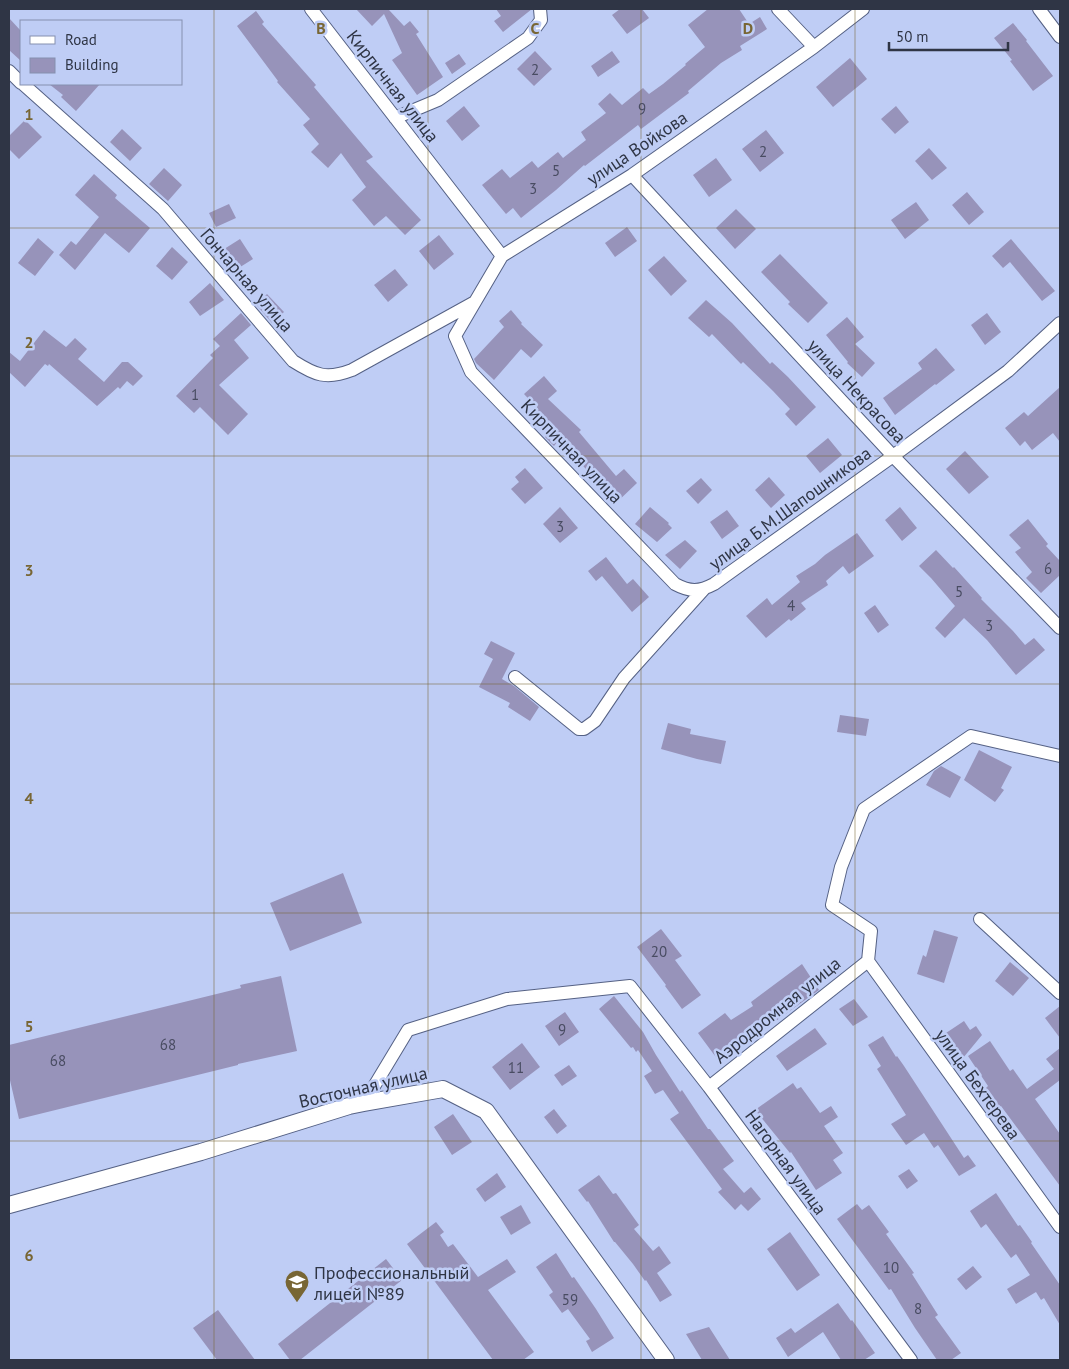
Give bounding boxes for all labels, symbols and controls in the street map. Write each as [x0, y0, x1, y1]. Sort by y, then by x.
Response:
text: B [316, 18, 326, 38]
text: C [531, 18, 540, 38]
text: D [743, 18, 753, 38]
legend [20, 20, 182, 85]
scale bar [889, 20, 1008, 52]
street label: Кирпичная улица [342, 25, 444, 147]
text: 50 m [896, 27, 929, 46]
text: Road [65, 30, 97, 49]
text: Building [65, 55, 119, 74]
house number: 2 [531, 60, 539, 79]
house number: 9 [638, 99, 646, 118]
text: 1 [24, 104, 34, 124]
street label: улица Войкова [582, 106, 692, 190]
house number: 2 [759, 142, 767, 161]
house number: 5 [552, 161, 560, 180]
house number: 3 [529, 179, 537, 198]
street label: Гончарная улица [195, 223, 299, 337]
text: 2 [24, 332, 34, 352]
street label: улица Некрасова [803, 334, 911, 448]
house number: 1 [191, 385, 199, 404]
street label: Кирпичная улица [516, 394, 628, 508]
street label: улица Б.М.Шапошникова [704, 441, 876, 575]
house number: 3 [556, 517, 564, 536]
house number: 6 [1044, 559, 1052, 578]
text: 3 [24, 560, 34, 580]
house number: 5 [955, 582, 963, 601]
house number: 4 [787, 596, 795, 615]
house number: 3 [985, 616, 993, 635]
text: 4 [24, 788, 34, 808]
house number: 20 [651, 942, 667, 961]
street label: Аэродромная улица [709, 952, 845, 1068]
text: 5 [24, 1016, 34, 1036]
house number: 9 [558, 1020, 566, 1039]
street label: улица Бехтерева [930, 1024, 1026, 1144]
house number: 68 [160, 1035, 176, 1054]
house number: 68 [50, 1051, 66, 1070]
house number: 11 [508, 1058, 524, 1077]
street label: Восточная улица [297, 1061, 429, 1113]
street label: Нагорная улица [740, 1105, 832, 1219]
text: 6 [24, 1245, 34, 1265]
house number: 10 [883, 1258, 899, 1277]
place label: Профессиональный лицей №89 [313, 1261, 469, 1305]
school or university icon: Профессиональный лицей №89 [284, 1269, 310, 1303]
house number: 59 [562, 1290, 578, 1309]
house number: 8 [914, 1299, 922, 1318]

